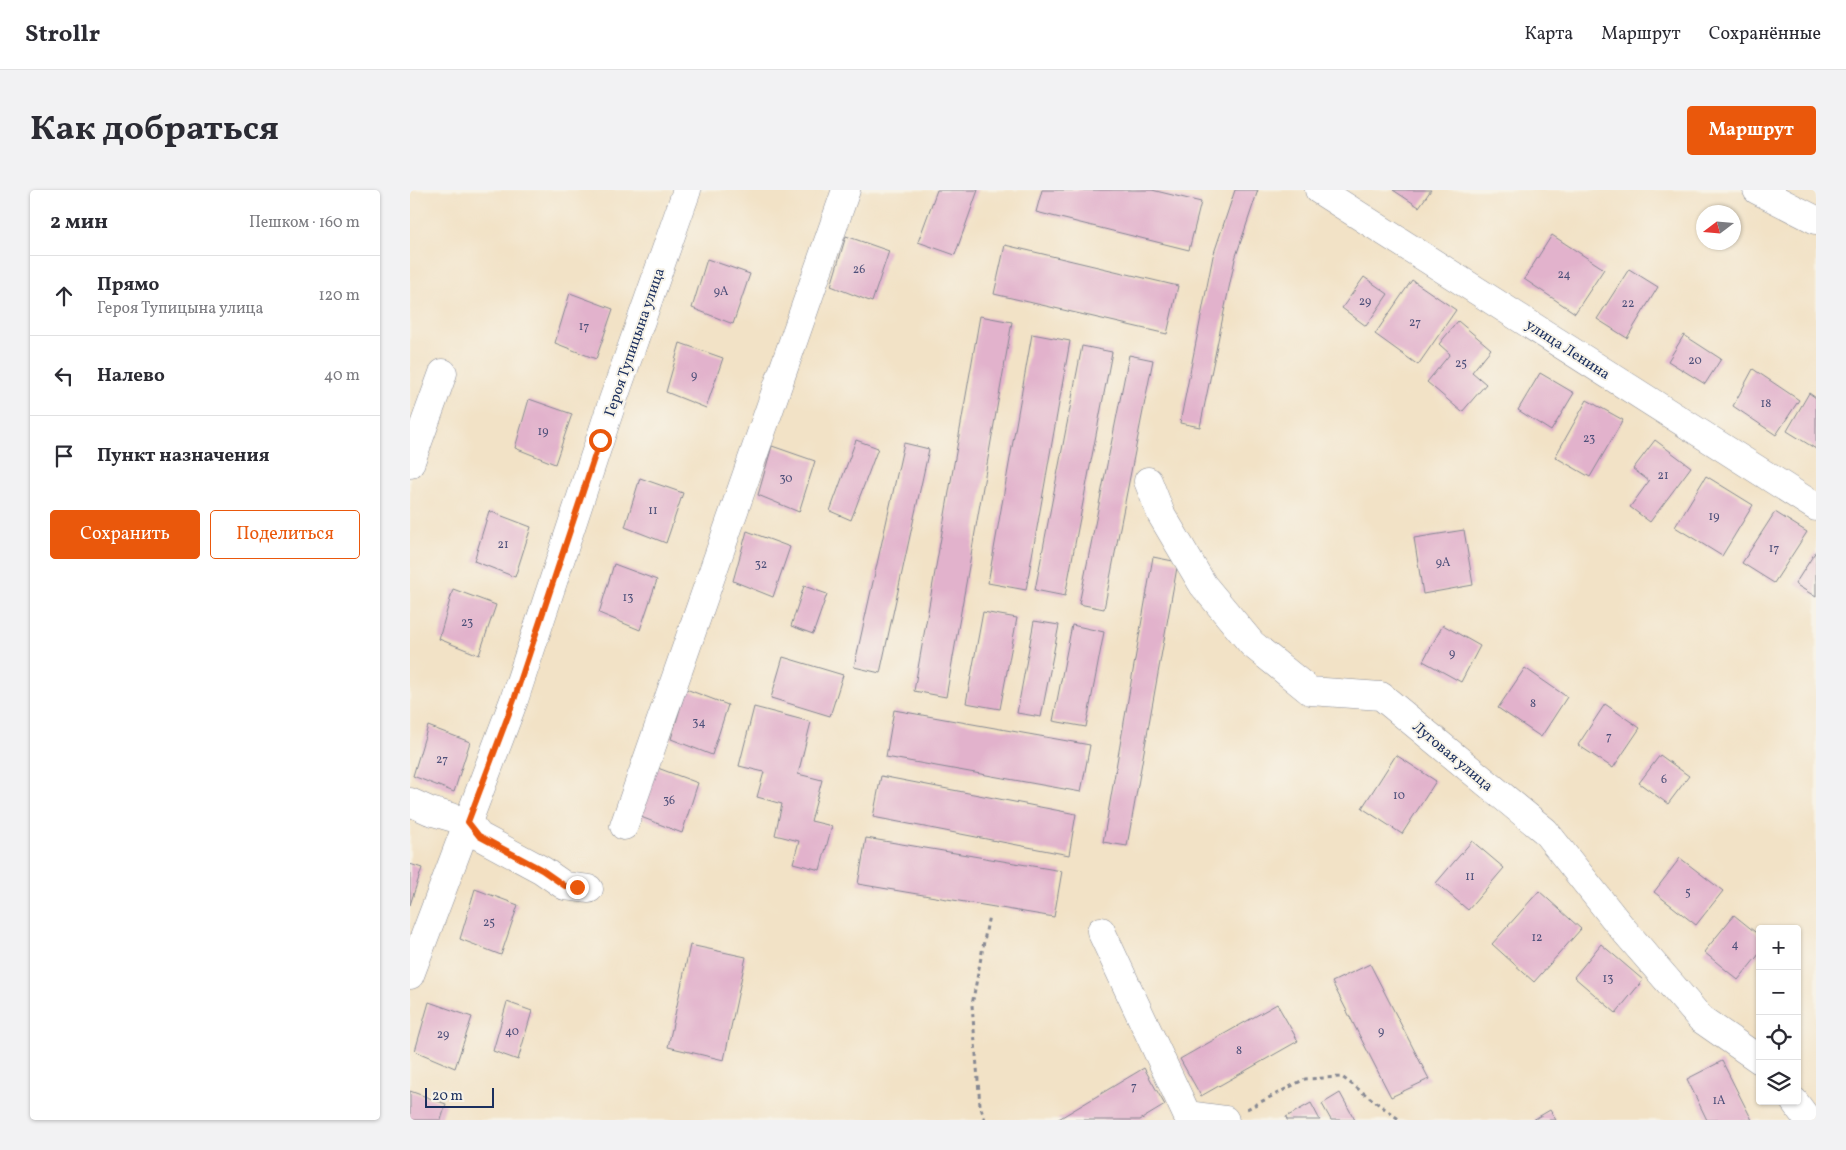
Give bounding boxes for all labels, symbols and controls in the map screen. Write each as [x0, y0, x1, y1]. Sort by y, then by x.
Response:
text: Strollr [25, 18, 100, 52]
text: Карта [1524, 22, 1573, 47]
text: Маршрут [1601, 22, 1681, 47]
text: Сохранённые [1709, 22, 1821, 47]
text: Как добраться [30, 106, 279, 154]
button: Маршрут [1687, 106, 1816, 155]
north arrow [1696, 205, 1741, 250]
text: 2 мин [50, 208, 108, 237]
text: Пешком · 160 m [249, 212, 360, 234]
house number: 26 [853, 262, 865, 278]
street label: Героя Тупицына улица [600, 265, 671, 420]
house number: 24 [1557, 267, 1571, 283]
text: Прямо [97, 272, 159, 298]
icon: ahead [50, 282, 78, 310]
house number: 9А [714, 284, 729, 300]
text: 120 m [318, 285, 360, 307]
house number: 29 [1359, 294, 1371, 310]
house number: 22 [1622, 296, 1634, 312]
text: Героя Тупицына улица [97, 298, 264, 320]
house number: 27 [1409, 315, 1421, 331]
street label: улица Ленина [1521, 315, 1614, 385]
house number: 17 [579, 319, 589, 335]
house number: 20 [1688, 353, 1702, 369]
house number: 25 [1455, 356, 1467, 372]
icon: left [50, 362, 78, 390]
text: Налево [97, 363, 165, 389]
text: 40 m [324, 365, 360, 387]
house number: 9 [691, 368, 697, 384]
house number: 18 [1761, 396, 1771, 412]
house number: 19 [538, 424, 548, 440]
route start [589, 429, 612, 452]
house number: 23 [1583, 431, 1595, 447]
icon: arrive [50, 442, 78, 470]
text: Пункт назначения [97, 443, 270, 469]
house number: 21 [1657, 468, 1669, 484]
house number: 30 [779, 471, 793, 487]
house number: 11 [648, 503, 658, 519]
house number: 19 [1709, 509, 1719, 525]
button: Сохранить [50, 510, 200, 559]
button: Поделиться [210, 510, 360, 559]
house number: 21 [497, 537, 509, 553]
house number: 17 [1769, 541, 1779, 557]
house number: 9А [1436, 555, 1451, 571]
house number: 32 [755, 557, 767, 573]
house number: 13 [623, 590, 633, 606]
house number: 23 [461, 615, 473, 631]
house number: 9 [1449, 646, 1455, 662]
house number: 8 [1530, 696, 1536, 712]
house number: 34 [692, 715, 706, 731]
street label: Луговая улица [1407, 717, 1497, 797]
house number: 7 [1606, 729, 1612, 745]
house number: 27 [436, 752, 448, 768]
house number: 6 [1661, 772, 1667, 788]
house number: 10 [1393, 788, 1405, 804]
house number: 36 [663, 793, 675, 809]
house number: 11 [1465, 869, 1475, 885]
route end [566, 876, 589, 899]
house number: 5 [1685, 885, 1691, 901]
house number: 25 [483, 915, 495, 931]
map controls [1756, 925, 1801, 1105]
button: + [1756, 925, 1801, 970]
house number: 12 [1531, 930, 1543, 946]
house number: 4 [1731, 937, 1739, 953]
button: − [1756, 970, 1801, 1015]
house number: 13 [1603, 971, 1613, 987]
button: locate [1756, 1015, 1801, 1060]
house number: 40 [505, 1024, 519, 1040]
house number: 9 [1378, 1024, 1384, 1040]
house number: 29 [437, 1027, 449, 1043]
house number: 8 [1236, 1043, 1242, 1059]
button: layers [1756, 1060, 1801, 1105]
house number: 7 [1131, 1079, 1137, 1095]
scale bar [425, 1085, 494, 1108]
text: 20 m [432, 1087, 463, 1106]
house number: 1А [1712, 1093, 1726, 1109]

